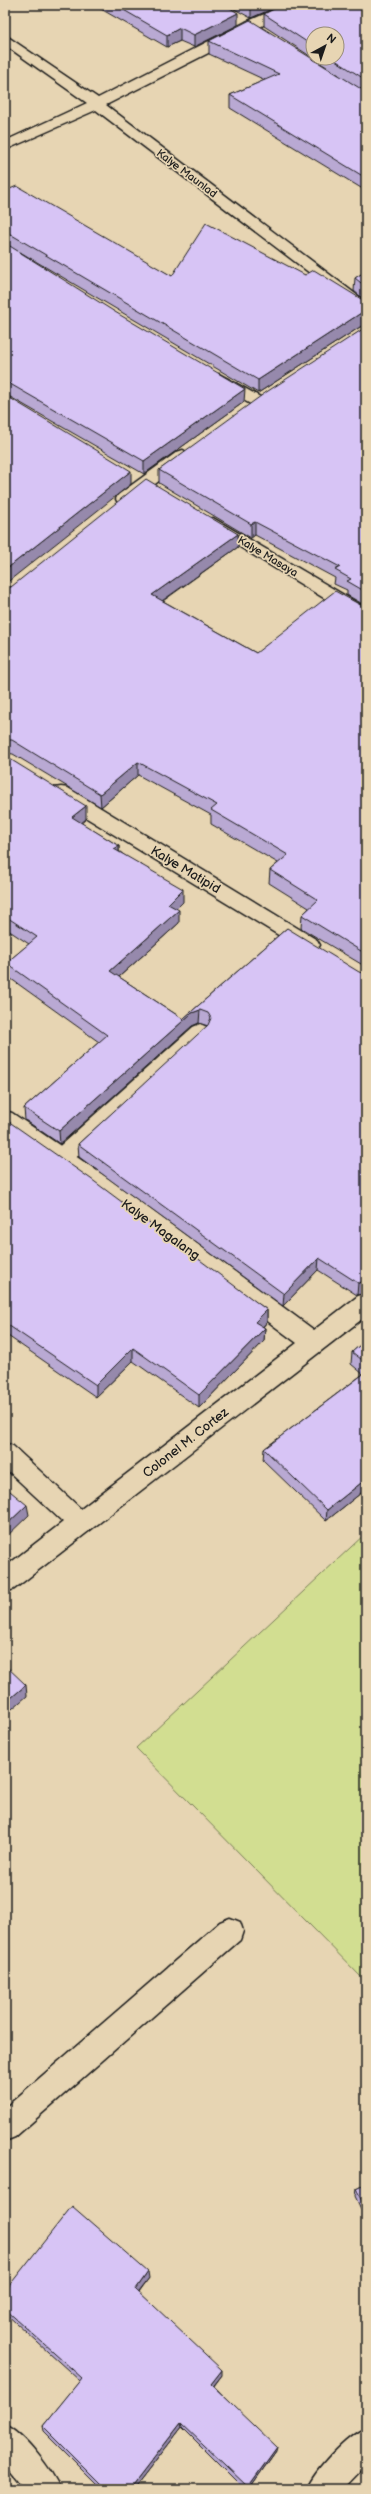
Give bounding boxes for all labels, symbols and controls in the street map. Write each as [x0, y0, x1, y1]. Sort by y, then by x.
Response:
north arrow [305, 26, 345, 66]
text: N [324, 31, 338, 46]
street label: Kalye Maunlad [154, 146, 220, 200]
street label: Kalye Masaya [235, 533, 300, 579]
street label: Kalye Matipid [148, 843, 223, 897]
street label: Kalye Magalang [118, 1196, 203, 1264]
street label: Colonel M. Cortez [140, 1404, 232, 1481]

